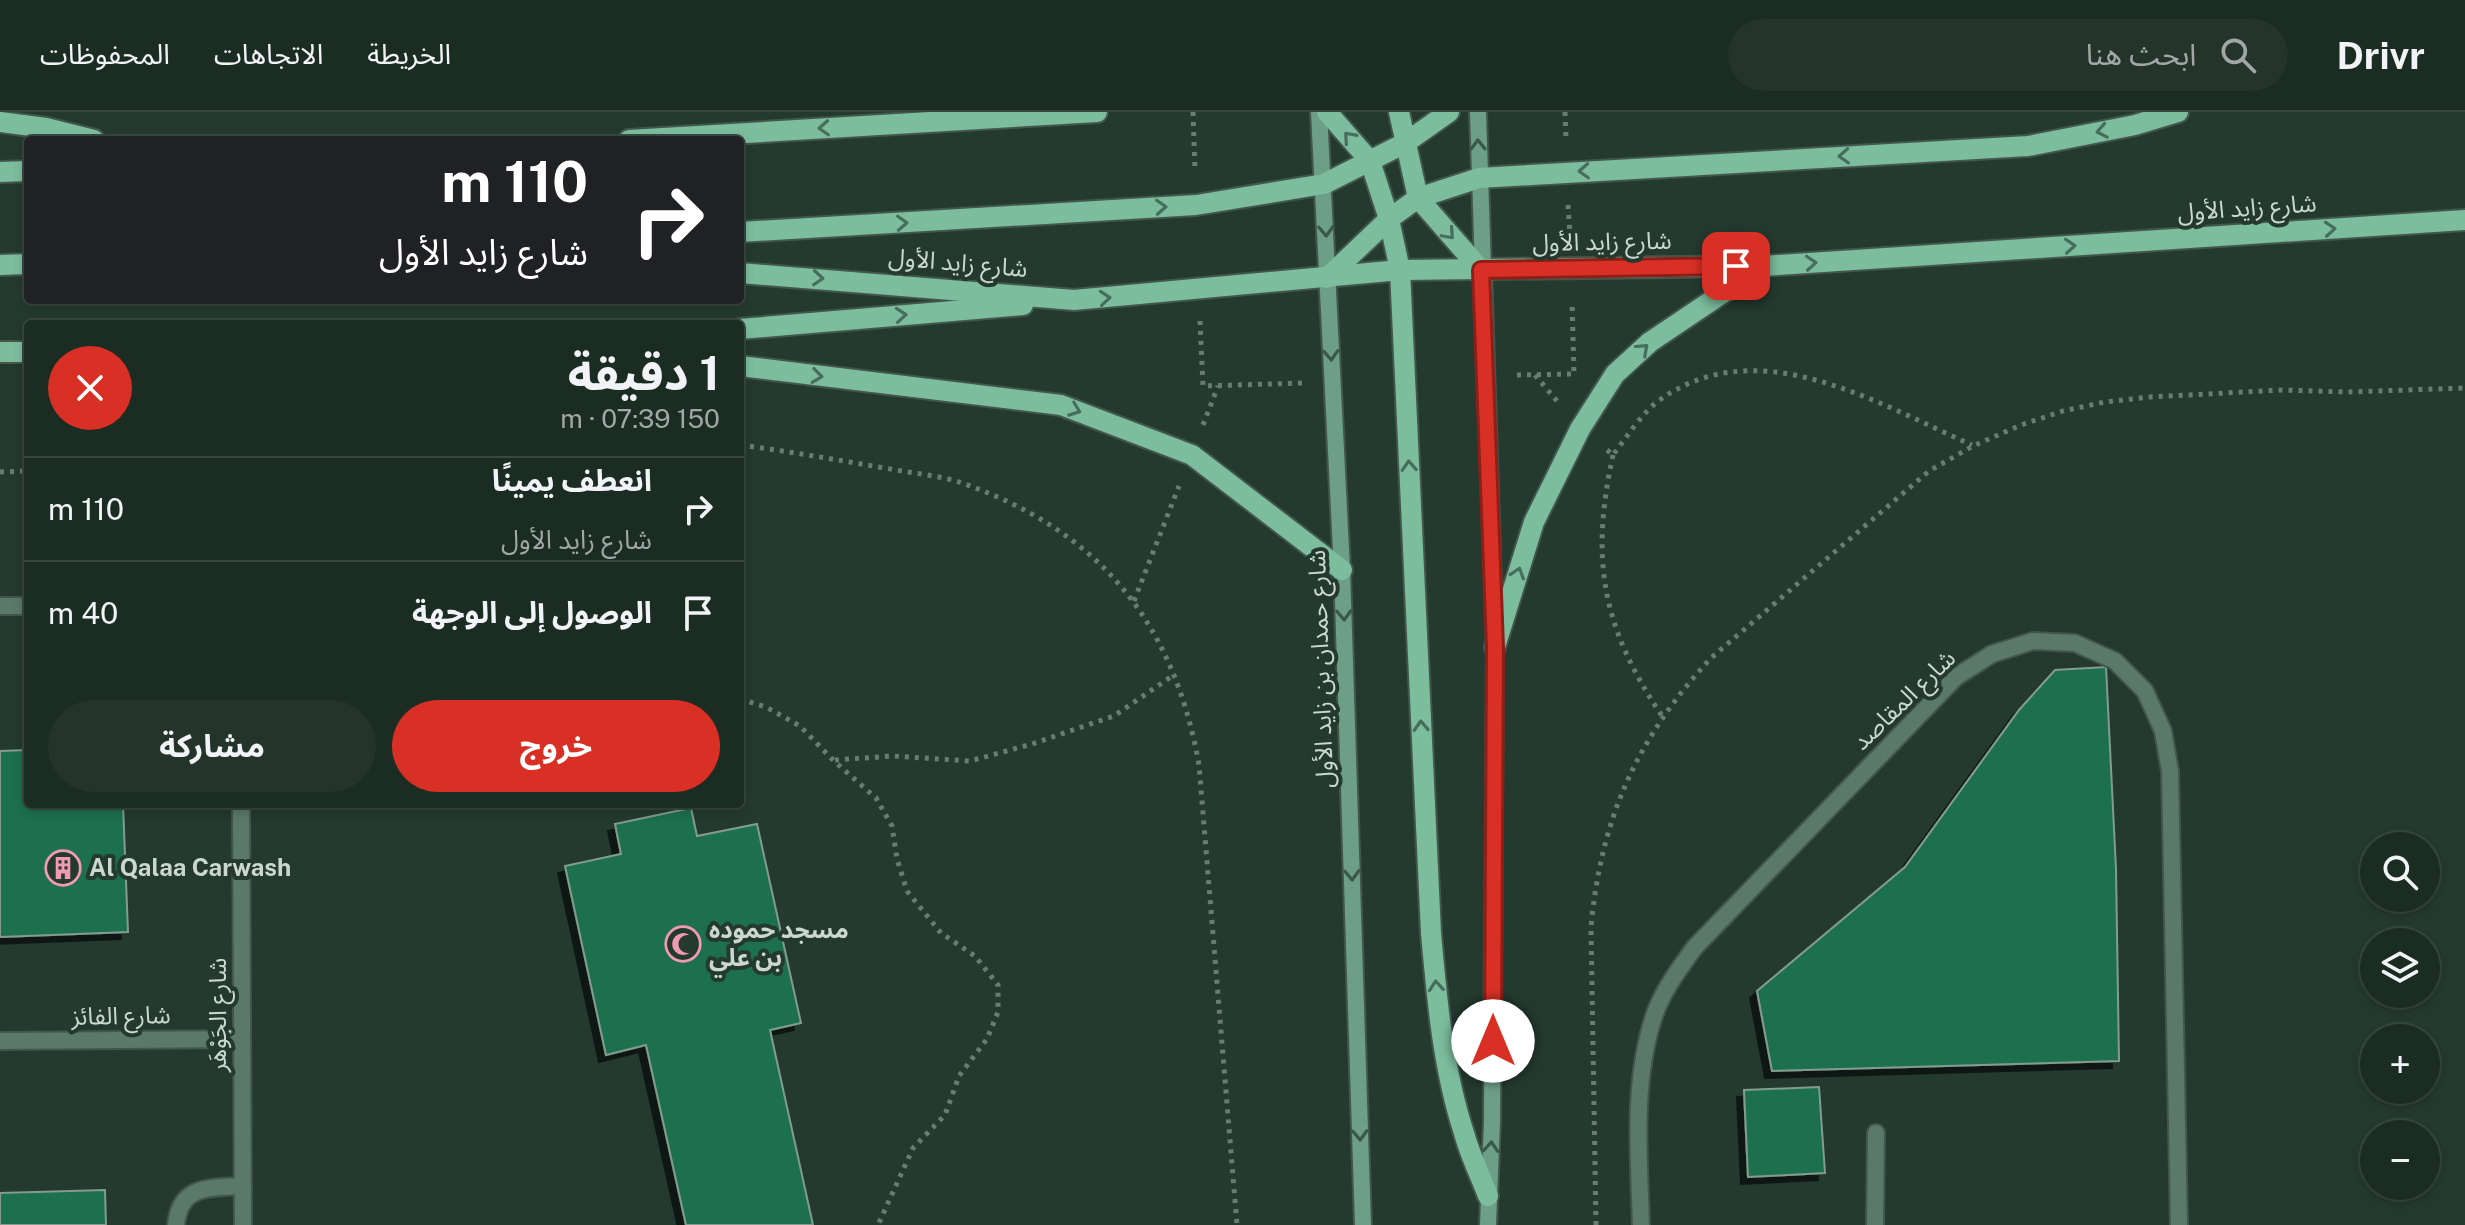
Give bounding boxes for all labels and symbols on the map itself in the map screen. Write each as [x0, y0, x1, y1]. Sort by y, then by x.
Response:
one-way arrow [817, 120, 830, 137]
one-way arrow [2096, 122, 2110, 139]
one-way arrow [1344, 131, 1358, 146]
one-way arrow [1470, 138, 1487, 151]
one-way arrow [1837, 147, 1850, 164]
one-way arrow [1577, 162, 1590, 179]
street label: شارع زايد الأول [2176, 188, 2318, 230]
one-way arrow [1155, 199, 1168, 216]
one-way arrow [896, 214, 909, 231]
one-way arrow [2324, 221, 2337, 238]
one-way arrow [1440, 224, 1454, 239]
one-way arrow [1317, 225, 1334, 238]
street label: شارع زايد الأول [1532, 226, 1672, 260]
pin [1702, 232, 1770, 300]
one-way arrow [2064, 238, 2077, 255]
street label: شارع زايد الأول [887, 242, 1029, 286]
one-way arrow [1805, 255, 1818, 272]
one-way arrow [812, 269, 825, 286]
one-way arrow [1099, 289, 1112, 306]
one-way arrow [895, 307, 908, 324]
one-way arrow [1634, 344, 1648, 358]
one-way arrow [1322, 349, 1339, 362]
one-way arrow [811, 367, 824, 384]
one-way arrow [1067, 400, 1081, 417]
one-way arrow [1401, 459, 1418, 472]
street label: شارع حمدان بن زايد الأول [1302, 549, 1342, 788]
one-way arrow [1509, 567, 1525, 580]
one-way arrow [1335, 609, 1352, 622]
street label: شارع المقاصد [1846, 643, 1963, 758]
one-way arrow [1413, 719, 1430, 732]
building icon: Al Qalaa Carwash [44, 849, 82, 887]
place label: Al Qalaa Carwash [89, 853, 291, 881]
one-way arrow [1343, 869, 1361, 882]
place label: مسجد حموده بن علي [709, 915, 849, 978]
mosque icon: مسجد حموده بن علي [664, 925, 702, 963]
street label: شارع الجَوْهَر [203, 958, 235, 1073]
one-way arrow [1427, 979, 1444, 992]
position arrow [1451, 999, 1535, 1083]
street label: شارع الفائز [70, 1000, 171, 1034]
one-way arrow [1351, 1129, 1369, 1142]
one-way arrow [1482, 1140, 1499, 1153]

